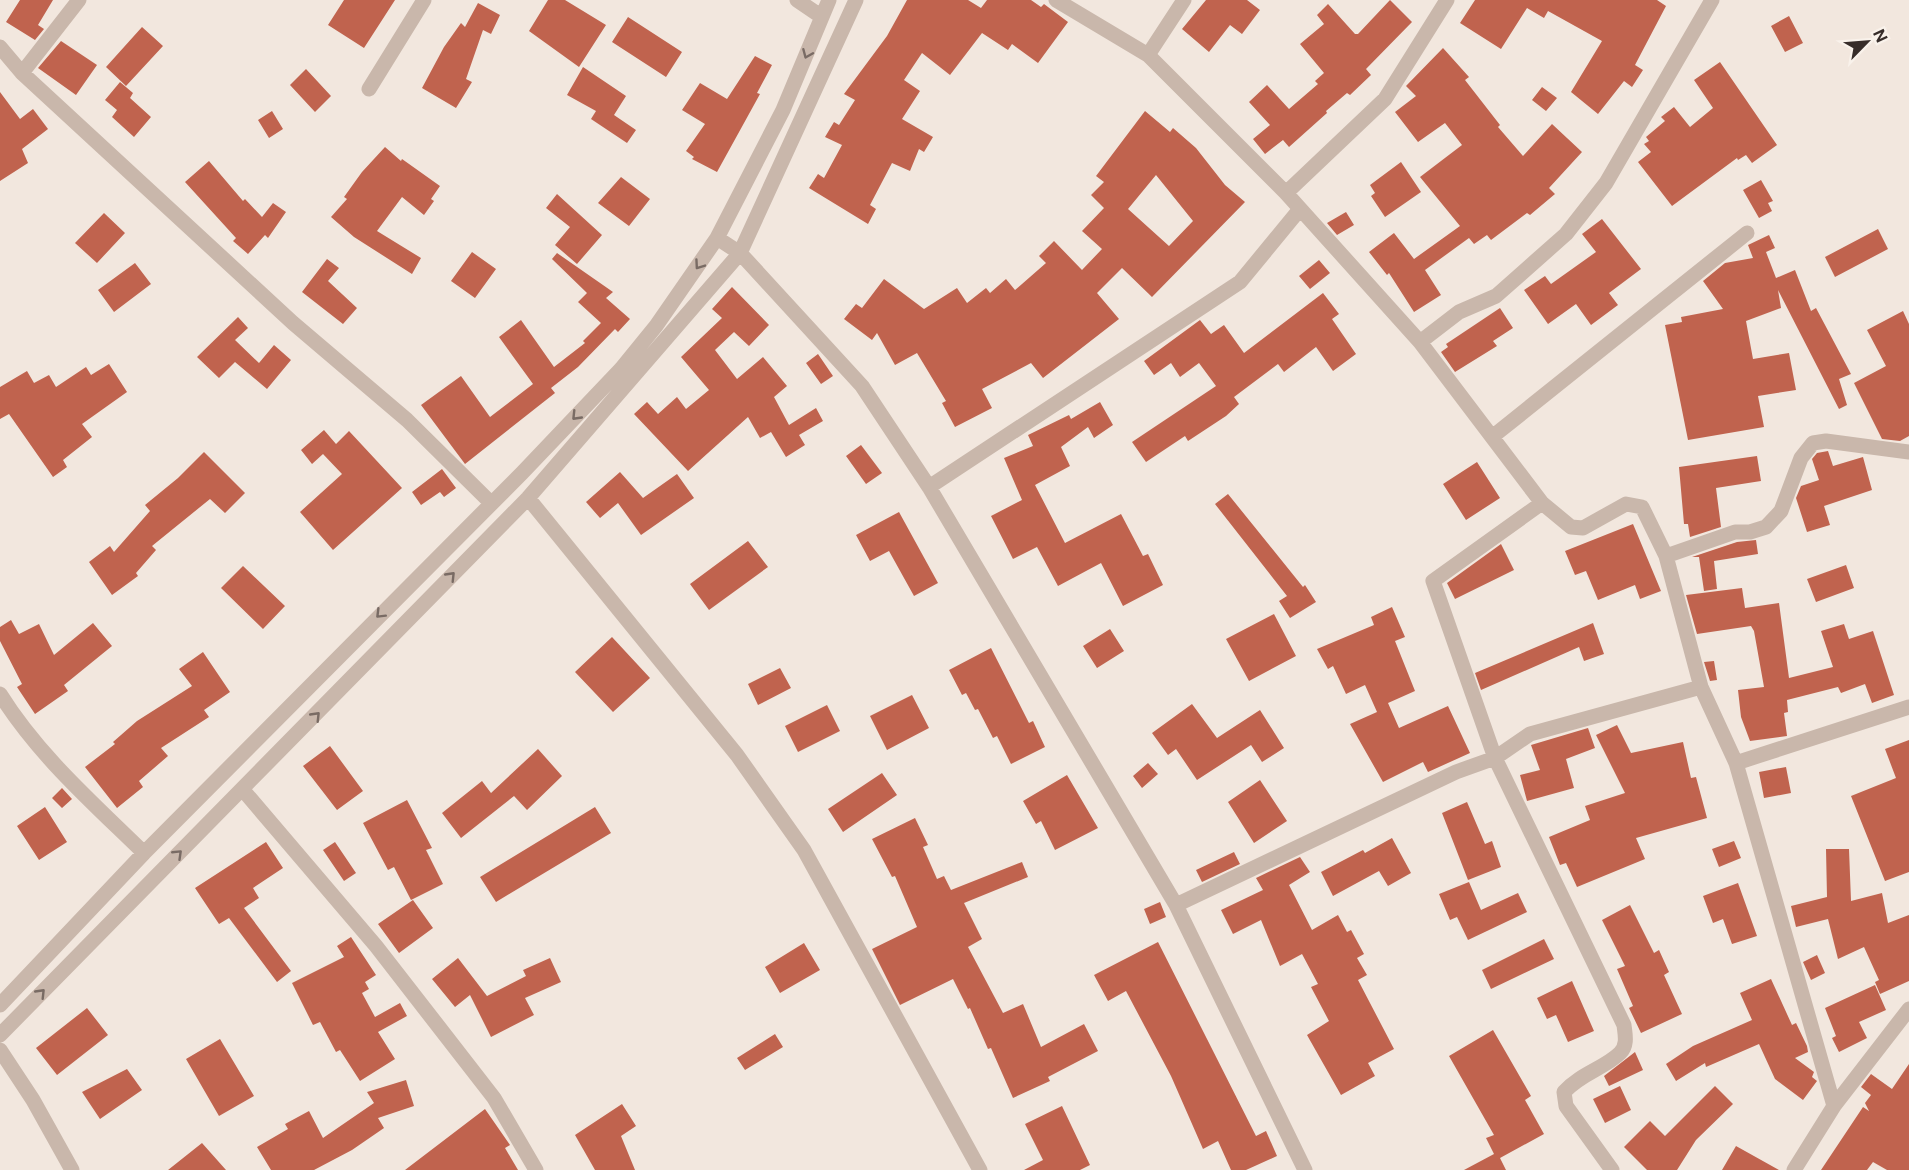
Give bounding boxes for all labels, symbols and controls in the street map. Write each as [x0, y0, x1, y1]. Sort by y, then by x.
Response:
north arrow [1837, 12, 1897, 72]
text: N [1869, 26, 1891, 46]
one-way arrow [802, 48, 814, 59]
one-way arrow [695, 258, 706, 269]
one-way arrow [572, 409, 583, 419]
one-way arrow [444, 573, 455, 584]
one-way arrow [376, 606, 387, 617]
one-way arrow [308, 713, 319, 724]
one-way arrow [170, 851, 181, 862]
one-way arrow [34, 990, 45, 1000]

